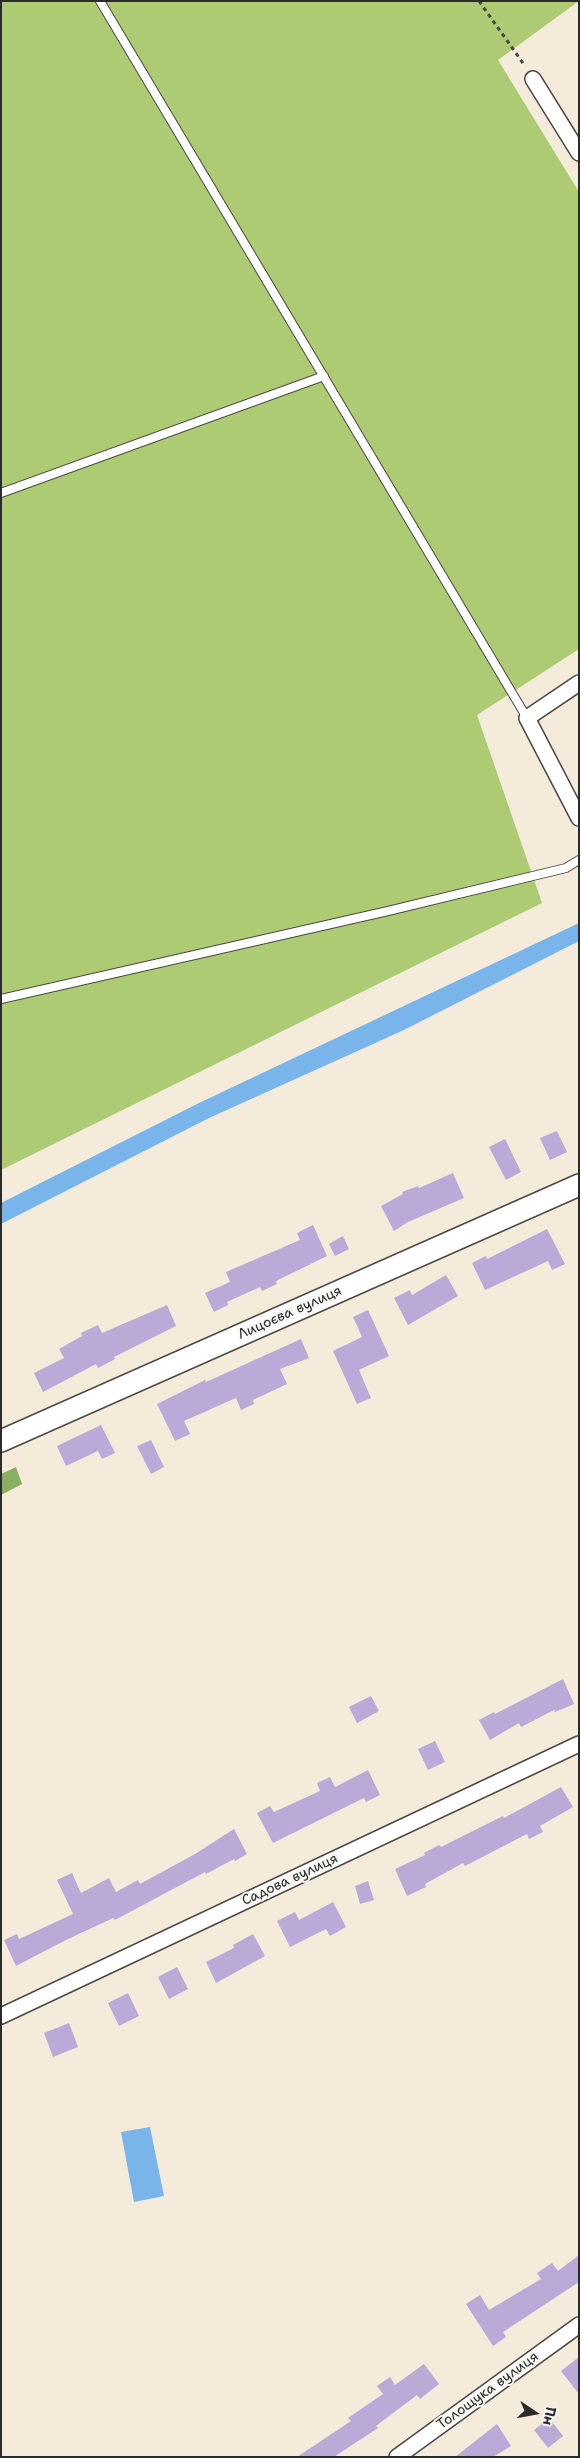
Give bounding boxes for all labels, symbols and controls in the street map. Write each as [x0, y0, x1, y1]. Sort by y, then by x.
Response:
street label: Лицоєва вулиця [235, 1283, 345, 1343]
street label: Садова вулиця [239, 1850, 341, 1910]
street label: Толощука вулиця [434, 2349, 542, 2433]
north arrow [510, 2388, 560, 2438]
text: Пн [539, 2405, 560, 2427]

